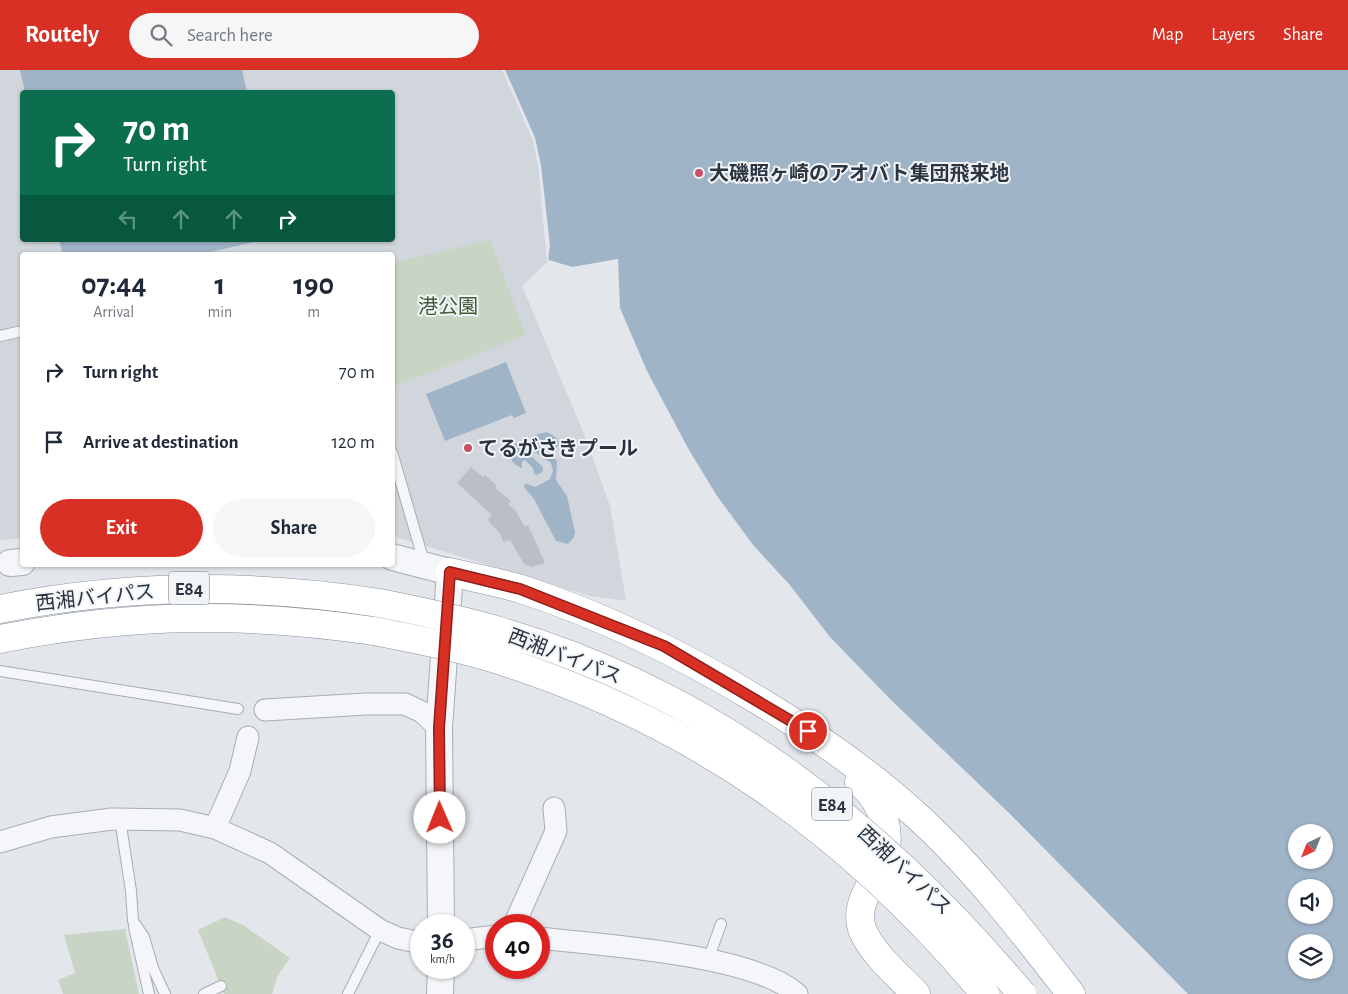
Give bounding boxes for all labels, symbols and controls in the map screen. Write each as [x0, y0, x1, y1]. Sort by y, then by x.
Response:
search box [129, 13, 479, 58]
icon: search [147, 21, 175, 49]
text: Routely [25, 23, 99, 47]
text: Search here [187, 26, 273, 45]
text: Map [1152, 26, 1183, 44]
text: Layers [1211, 26, 1255, 44]
text: Share [1283, 26, 1323, 44]
icon: right [40, 110, 105, 175]
text: 70 m [123, 112, 190, 147]
text: Turn right [123, 153, 207, 175]
place label: 大磯照ヶ崎のアオバト集団飛来地 [709, 162, 1010, 184]
marker: 大磯照ヶ崎のアオバト集団飛来地 [693, 167, 705, 179]
icon: left [114, 205, 142, 233]
icon: ahead [167, 205, 195, 233]
icon: ahead [220, 205, 248, 233]
icon: right [273, 205, 301, 233]
text: 07:44 [81, 270, 147, 300]
text: 1 [214, 270, 225, 300]
text: 190 [293, 270, 334, 300]
park label: 港公園 [418, 296, 478, 317]
text: Arrival [93, 304, 134, 320]
text: min [207, 304, 232, 320]
text: m [307, 304, 320, 320]
icon: right [40, 358, 68, 386]
text: Turn right [83, 363, 158, 382]
text: 70 m [339, 363, 375, 382]
icon: arrive [40, 428, 68, 456]
text: Arrive at destination [83, 433, 239, 452]
text: 120 m [331, 433, 375, 452]
place label: てるがさきプール [478, 437, 638, 459]
marker: てるがさきプール [462, 442, 474, 454]
button: Exit [40, 499, 203, 557]
button: Share [213, 499, 375, 557]
road number: E84 [169, 572, 209, 604]
street label: 西湘バイパス [34, 581, 156, 614]
street label: 西湘バイパス [505, 625, 624, 688]
pin [787, 710, 829, 752]
icon: arrive [794, 717, 822, 745]
road number: E84 [812, 788, 852, 821]
position arrow [413, 791, 465, 843]
street label: 西湘バイパス [854, 822, 956, 919]
north arrow [1288, 824, 1332, 869]
map controls [1288, 824, 1333, 979]
button: sound [1288, 879, 1333, 924]
speed limit sign: 40 [485, 914, 550, 979]
text: 36 [431, 928, 454, 953]
button: layers [1288, 934, 1333, 979]
text: km/h [430, 953, 455, 965]

